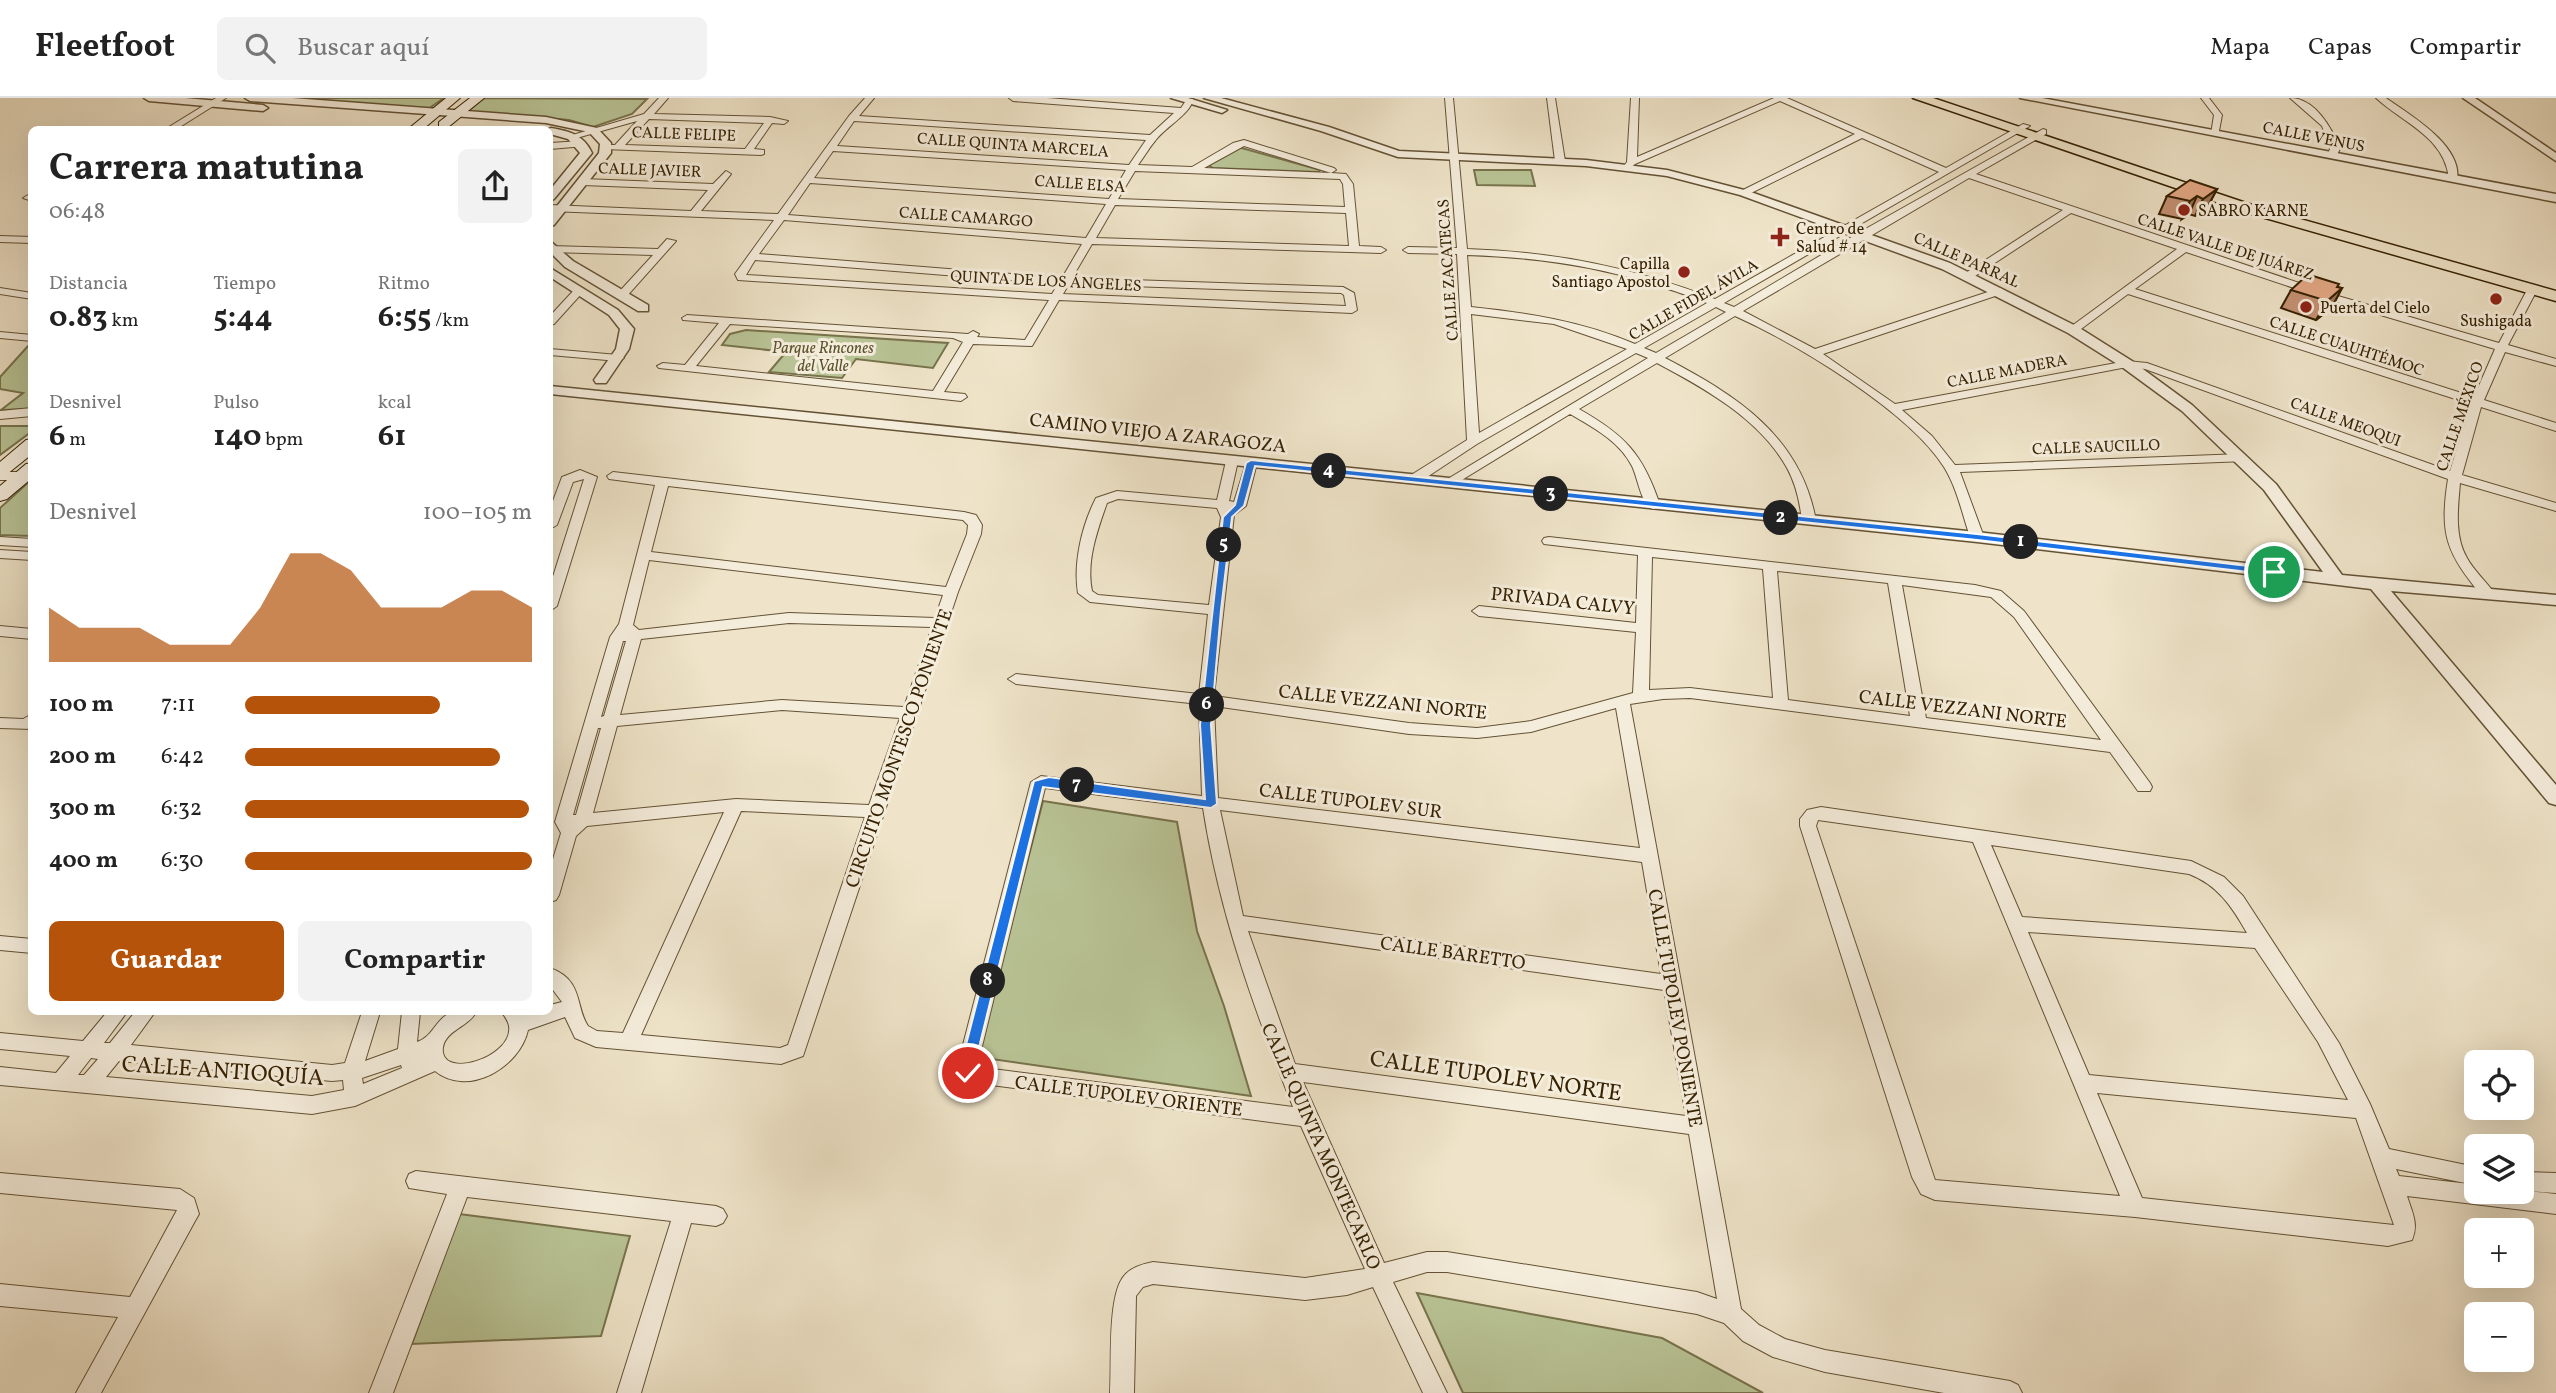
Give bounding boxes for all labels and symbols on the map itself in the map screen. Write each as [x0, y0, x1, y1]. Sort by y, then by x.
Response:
street label: CALLE VENUS [2261, 117, 2367, 159]
street label: CALLE FELIPE [631, 122, 736, 148]
street label: CALLE QUINTA MARCELA [916, 128, 1110, 164]
street label: CALLE JAVIER [598, 158, 702, 184]
street label: CALLE ELSA [1034, 171, 1126, 199]
street label: CALLE ZACATECAS [1433, 198, 1465, 342]
place label: SABRO KARNE [2198, 201, 2308, 223]
street label: CALLE CAMARGO [898, 202, 1034, 234]
marker: SABRO KARNE [2176, 202, 2192, 218]
street label: CALLE VALLE DE JUÁREZ [2134, 209, 2316, 287]
place label: Centro de Salud # 14 [1796, 219, 1867, 259]
marker: Centro de Salud # 14 [1770, 227, 1790, 247]
street label: CALLE PARRAL [1910, 228, 2023, 294]
place label: Capilla Santiago Apostol [1552, 254, 1670, 294]
street label: CALLE FIDEL ÁVILA [1625, 255, 1763, 347]
marker: Capilla Santiago Apostol [1676, 264, 1692, 280]
street label: QUINTA DE LOS ÁNGELES [950, 266, 1142, 298]
marker: Sushigada [2488, 291, 2504, 307]
place label: Puerta del Cielo [2320, 298, 2430, 320]
marker: Puerta del Cielo [2298, 299, 2314, 315]
place label: Sushigada [2460, 311, 2532, 333]
street label: CALLE CUAUHTÉMOC [2266, 312, 2427, 382]
park label: Parque Rincones del Valle [772, 338, 874, 378]
street label: CALLE MADERA [1946, 350, 2069, 394]
street label: CALLE MÉXICO [2432, 359, 2490, 475]
street label: CALLE MEOQUI [2287, 393, 2404, 453]
street label: CAMINO VIEJO A ZARAGOZA [1028, 408, 1287, 460]
street label: CALLE SAUCILLO [2032, 435, 2161, 461]
pin: 4 [1312, 454, 1346, 488]
pin: 3 [1534, 476, 1568, 512]
pin: 2 [1764, 500, 1798, 536]
pin: 1 [2004, 524, 2038, 560]
pin: 5 [1206, 528, 1242, 562]
pin [2244, 542, 2304, 602]
street label: PRIVADA CALVY [1490, 582, 1636, 622]
street label: CIRCUITO MONTESCO PONIENTE [840, 606, 960, 892]
street label: CALLE VEZZANI NORTE [1277, 679, 1488, 727]
street label: CALLE VEZZANI NORTE [1857, 684, 2068, 736]
pin: 6 [1190, 688, 1224, 722]
pin: 7 [1060, 768, 1094, 802]
street label: CALLE TUPOLEV SUR [1258, 778, 1444, 826]
street label: CALLE TUPOLEV PONIENTE [1640, 887, 1708, 1129]
street label: CALLE BARETTO [1378, 931, 1527, 977]
pin: 8 [970, 964, 1006, 998]
street label: CALLE QUINTA MONTECARLO [1254, 1020, 1386, 1274]
pin [938, 1043, 998, 1103]
street label: CALLE TUPOLEV NORTE [1368, 1043, 1624, 1111]
street label: CALLE ANTIOQUÍA [121, 1049, 325, 1095]
street label: CALLE TUPOLEV ORIENTE [1013, 1070, 1244, 1124]

